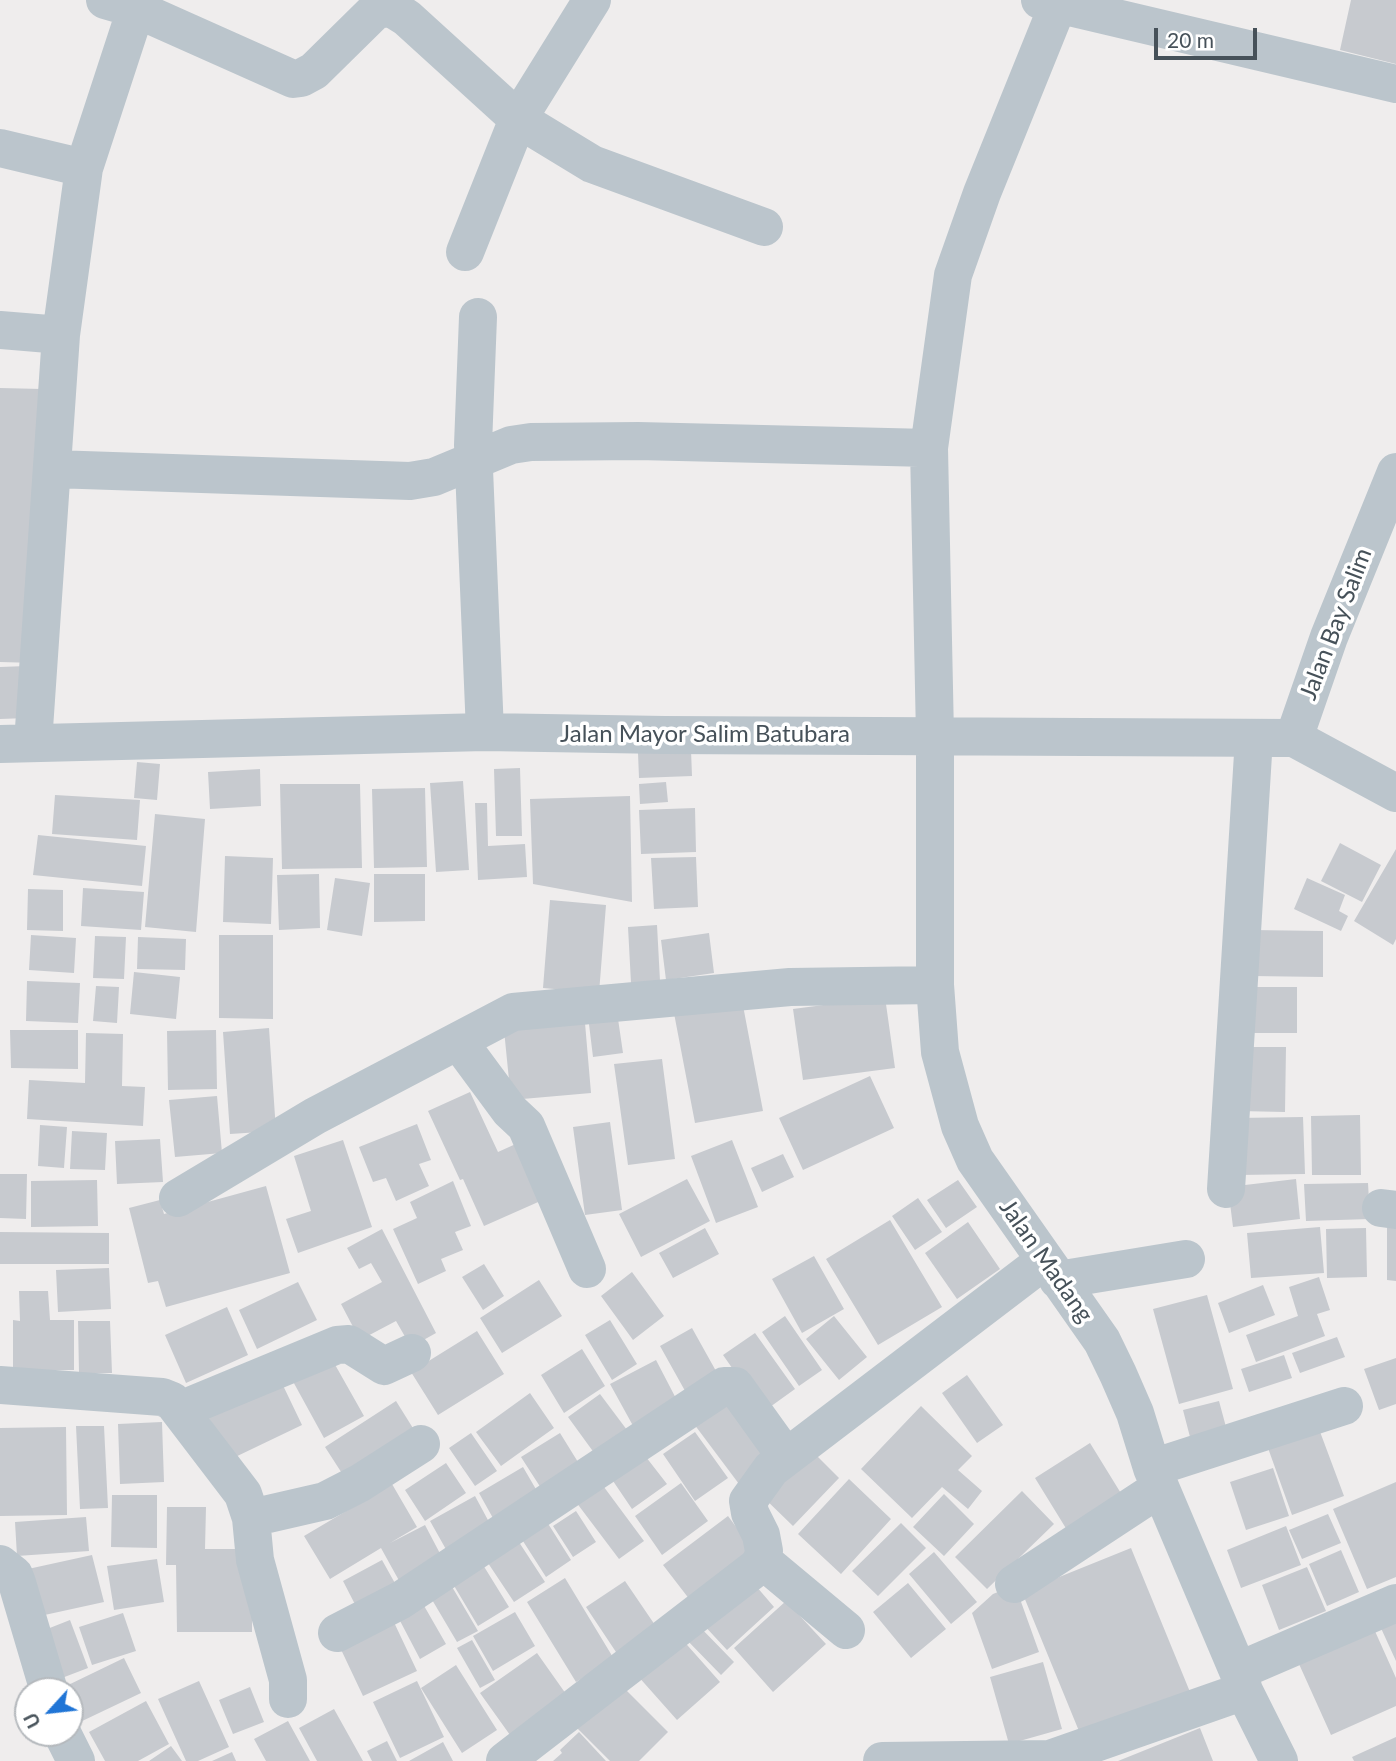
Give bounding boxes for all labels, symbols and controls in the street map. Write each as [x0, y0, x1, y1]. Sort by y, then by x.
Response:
scale bar [1158, 14, 1261, 58]
text: 20 m [1167, 27, 1214, 52]
street label: Jalan Bay Salim [1294, 544, 1378, 704]
street label: Jalan Mayor Salim Batubara [560, 720, 850, 748]
street label: Jalan Madang [993, 1194, 1099, 1328]
north arrow [14, 1677, 84, 1747]
text: U [18, 1709, 45, 1732]

